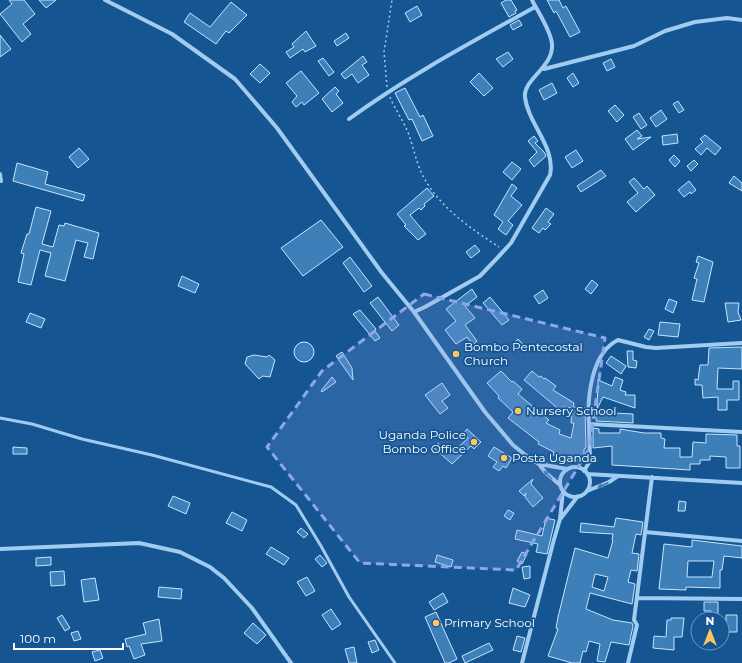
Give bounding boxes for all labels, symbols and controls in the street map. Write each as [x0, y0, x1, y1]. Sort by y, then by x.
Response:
place label: Bombo Pentecostal Church [464, 339, 583, 368]
marker: Bombo Pentecostal Church [451, 349, 461, 359]
place label: Nursery School [526, 403, 617, 418]
marker: Nursery School [513, 406, 523, 416]
place label: Uganda Police Bombo Office [378, 427, 466, 456]
marker: Uganda Police Bombo Office [469, 437, 479, 447]
place label: Posta Uganda [512, 450, 597, 465]
marker: Posta Uganda [499, 453, 509, 463]
one-way arrow [543, 471, 553, 480]
one-way arrow [597, 482, 609, 488]
north arrow [690, 611, 730, 651]
text: N [706, 614, 714, 628]
place label: Primary School [444, 615, 535, 630]
marker: Primary School [431, 618, 441, 628]
scale bar [14, 625, 123, 651]
text: 100 m [20, 631, 56, 646]

